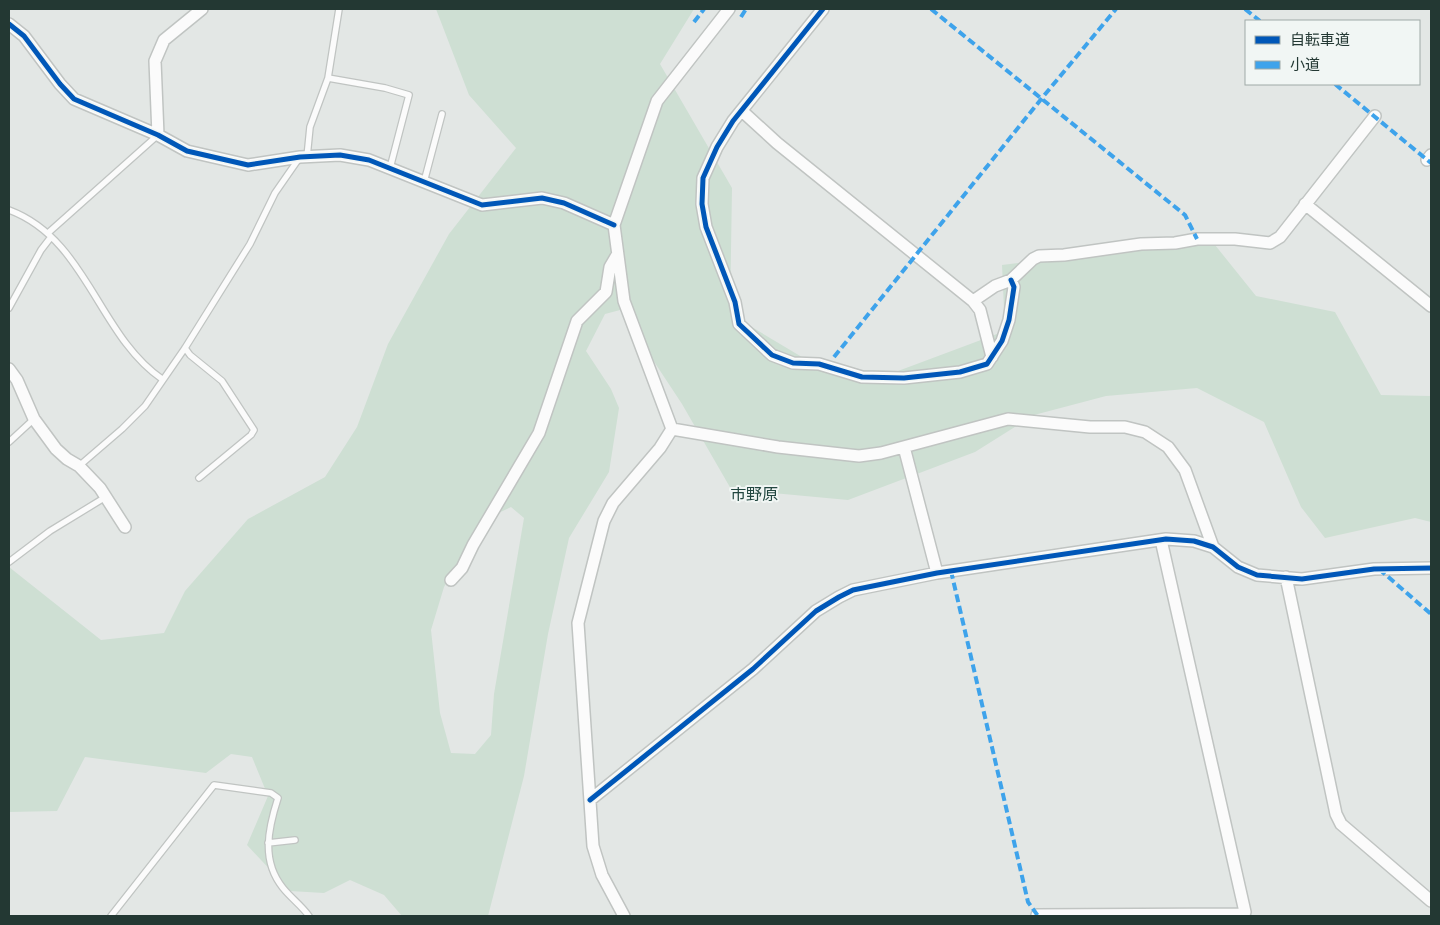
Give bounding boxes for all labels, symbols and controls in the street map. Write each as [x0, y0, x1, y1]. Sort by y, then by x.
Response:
legend [1245, 20, 1420, 85]
text: 自転車道 [1290, 30, 1350, 50]
text: 小道 [1290, 55, 1320, 75]
district label: 市野原 [730, 484, 778, 506]

